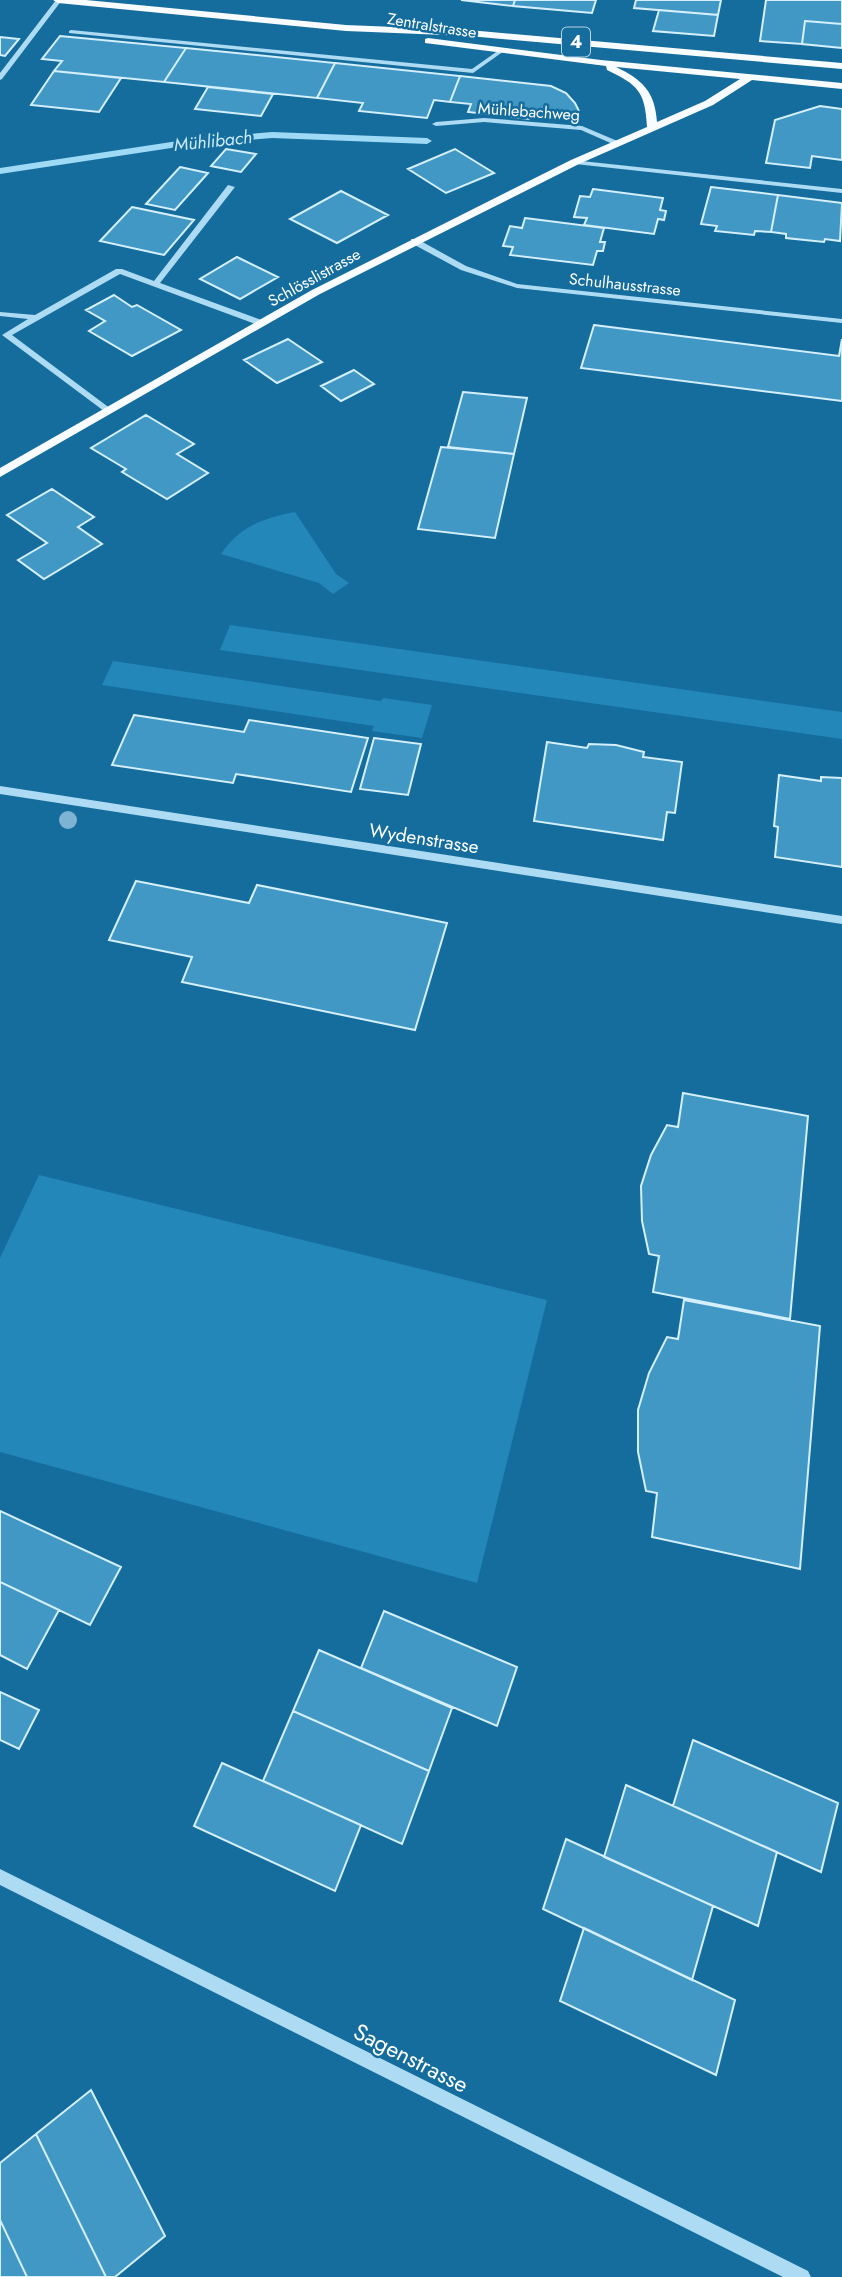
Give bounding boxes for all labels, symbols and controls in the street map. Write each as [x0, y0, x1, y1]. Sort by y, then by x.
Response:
street label: Zentralstrasse [386, 7, 478, 44]
road number: 4 [562, 28, 590, 56]
street label: Mühlebachweg [477, 96, 581, 127]
water label: Mühlibach [173, 124, 253, 158]
street label: Schlösslistrasse [264, 243, 365, 312]
street label: Schulhausstrasse [568, 267, 682, 302]
street label: Wydenstrasse [367, 816, 481, 861]
street label: Sagenstrasse [348, 2015, 474, 2102]

